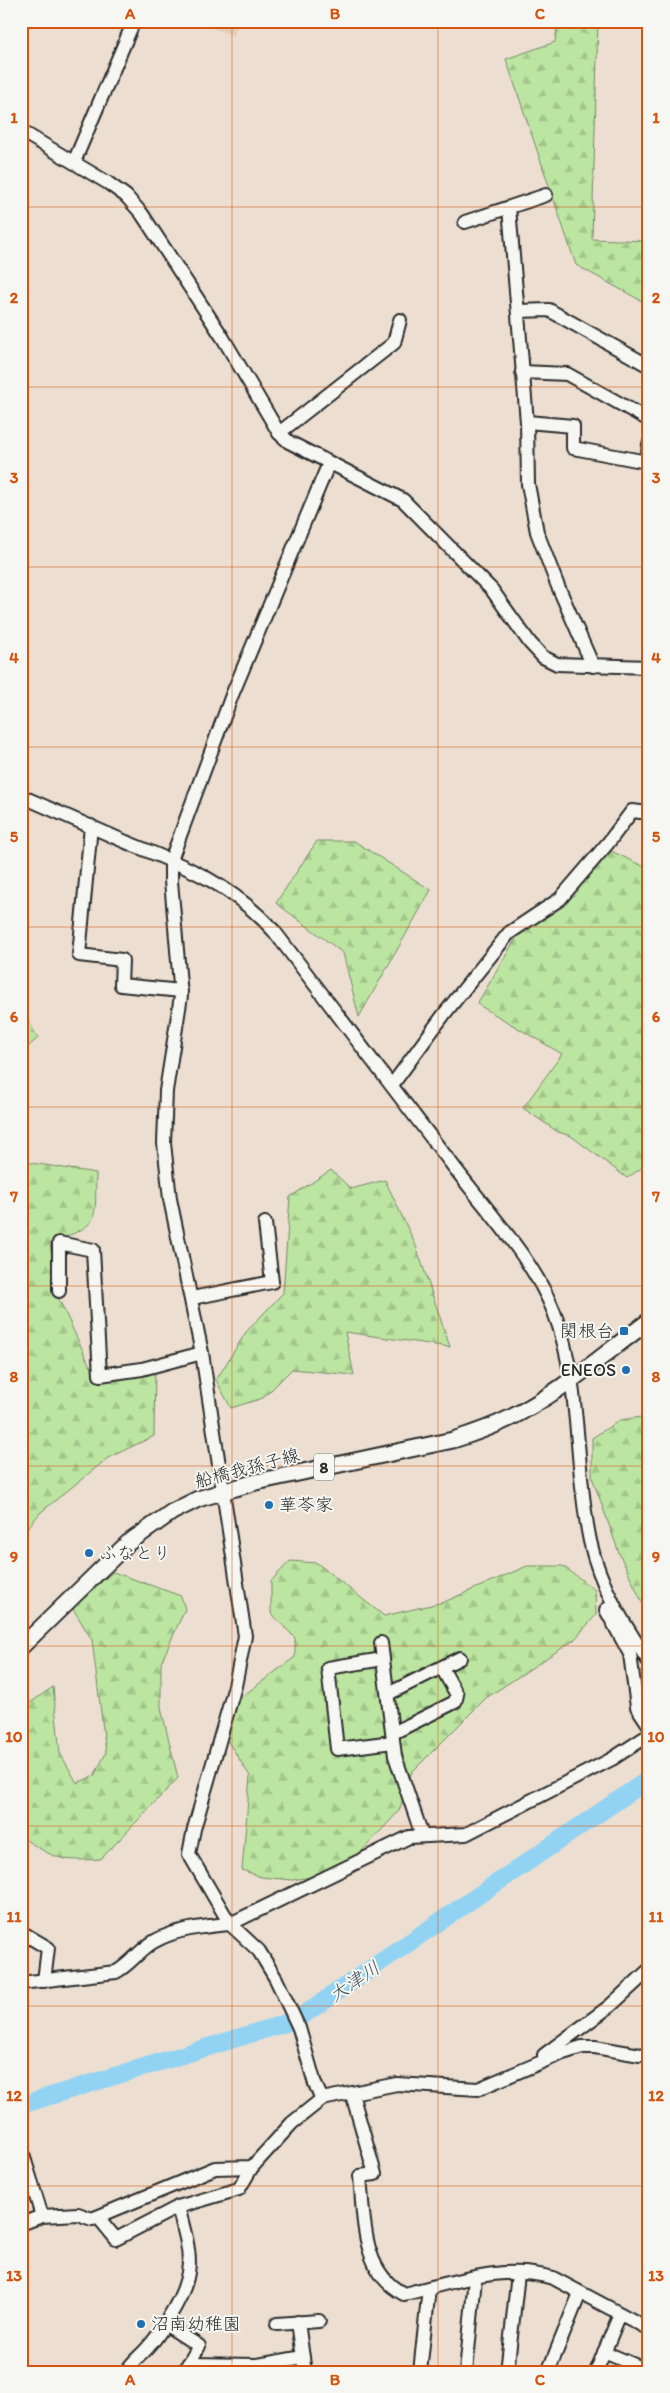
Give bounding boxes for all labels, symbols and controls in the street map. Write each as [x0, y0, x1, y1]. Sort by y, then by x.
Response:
text: A [124, 4, 136, 23]
text: B [330, 4, 341, 23]
text: C [535, 4, 546, 23]
text: 1 [10, 108, 18, 127]
text: 1 [652, 108, 660, 127]
text: 2 [10, 288, 19, 307]
text: 2 [652, 288, 661, 307]
text: 3 [10, 468, 19, 487]
text: 3 [652, 468, 661, 487]
text: 4 [9, 648, 19, 667]
text: 4 [651, 648, 661, 667]
text: 5 [10, 827, 19, 846]
text: 5 [652, 827, 661, 846]
text: 6 [10, 1007, 19, 1026]
text: 6 [652, 1007, 661, 1026]
text: 7 [9, 1187, 18, 1206]
text: 7 [651, 1187, 660, 1206]
place label: 関根台 [560, 1320, 614, 1342]
marker: 関根台 [618, 1325, 630, 1337]
place label: ENEOS [561, 1359, 616, 1381]
marker: ENEOS [620, 1364, 632, 1376]
text: 8 [10, 1367, 19, 1386]
text: 8 [652, 1367, 661, 1386]
street label: 船橋我孫子線 [192, 1443, 302, 1493]
road number: 8 [314, 1454, 334, 1480]
place label: 華苓家 [279, 1494, 333, 1516]
marker: 華苓家 [263, 1499, 275, 1511]
place label: ふなとり [99, 1542, 171, 1564]
text: 9 [10, 1547, 18, 1566]
marker: ふなとり [83, 1547, 95, 1559]
text: 9 [652, 1547, 660, 1566]
text: 10 [5, 1727, 23, 1746]
text: 10 [647, 1727, 665, 1746]
text: 11 [7, 1907, 22, 1926]
text: 11 [649, 1907, 664, 1926]
water label: 大津川 [324, 1956, 384, 2007]
text: 12 [6, 2086, 23, 2105]
text: 12 [648, 2086, 665, 2105]
text: 13 [6, 2266, 22, 2285]
text: 13 [648, 2266, 664, 2285]
place label: 沼南幼稚園 [151, 2313, 241, 2335]
marker: 沼南幼稚園 [135, 2318, 147, 2330]
text: A [124, 2370, 136, 2389]
text: B [330, 2370, 341, 2389]
text: C [535, 2370, 546, 2389]

